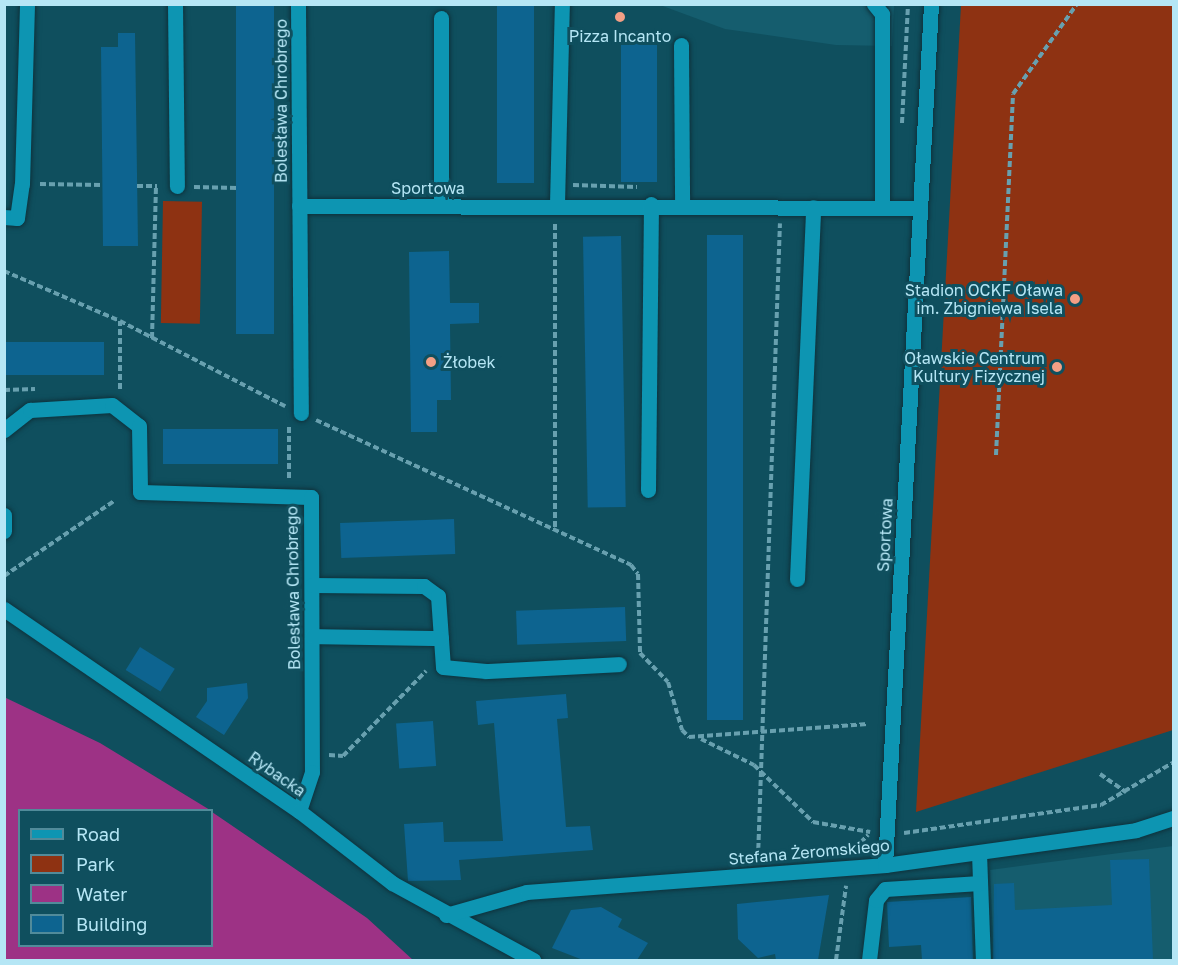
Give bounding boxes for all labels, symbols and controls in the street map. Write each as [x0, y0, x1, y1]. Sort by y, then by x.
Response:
marker: Pizza Incanto [613, 10, 627, 24]
street label: Bolesława Chrobrego [271, 19, 291, 183]
place label: Pizza Incanto [569, 26, 671, 46]
street label: Sportowa [391, 178, 465, 198]
place label: Stadion OCKF Oława im. Zbigniewa Isela [905, 280, 1063, 318]
marker: Stadion OCKF Oława im. Zbigniewa Isela [1068, 292, 1082, 306]
place label: Oławskie Centrum Kultury Fizycznej [904, 348, 1045, 386]
place label: Żłobek [443, 352, 495, 372]
marker: Żłobek [424, 355, 438, 369]
marker: Oławskie Centrum Kultury Fizycznej [1050, 360, 1064, 374]
street label: Sportowa [873, 498, 897, 572]
street label: Bolesława Chrobrego [282, 506, 304, 670]
street label: Rybacka [245, 747, 309, 801]
legend [18, 809, 213, 947]
text: Road [76, 823, 120, 845]
street label: Stefana Żeromskiego [728, 835, 890, 869]
text: Park [76, 853, 115, 875]
text: Water [76, 883, 127, 905]
text: Building [76, 913, 147, 935]

